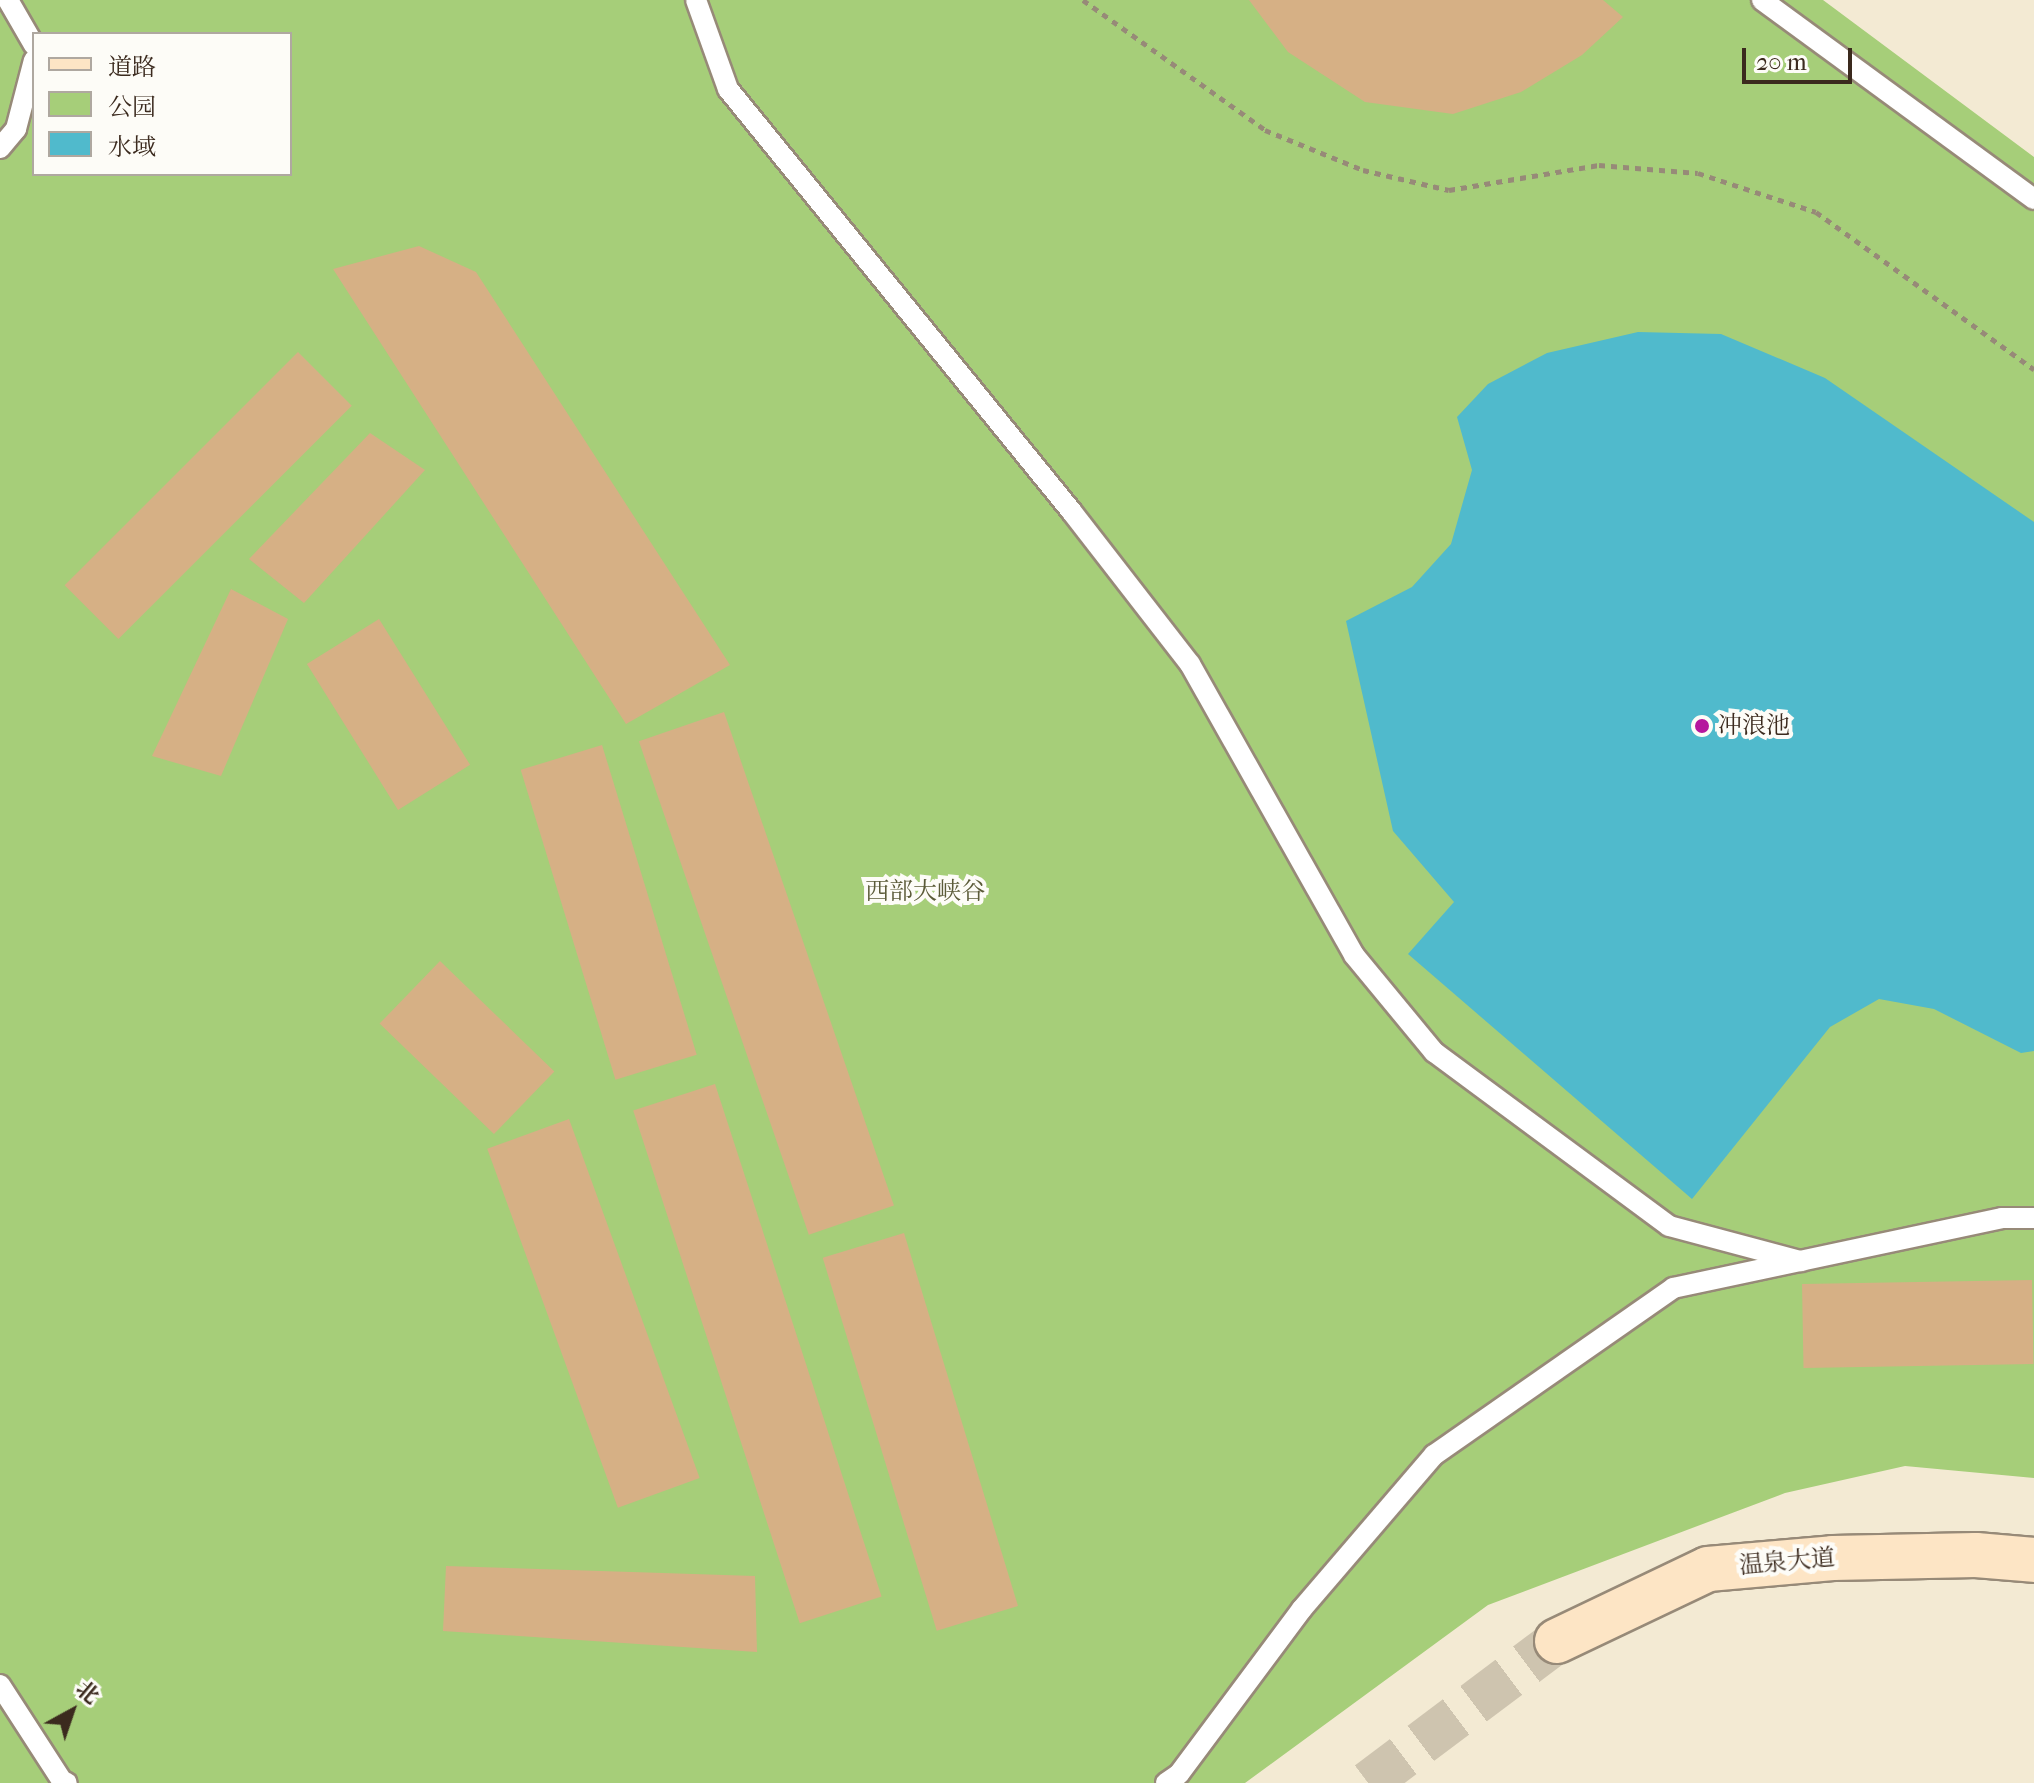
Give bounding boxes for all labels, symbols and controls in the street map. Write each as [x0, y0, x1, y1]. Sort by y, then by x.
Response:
legend [32, 32, 292, 176]
scale bar [1746, 32, 1856, 82]
text: 20 m [1756, 48, 1807, 76]
text: 道路 [108, 53, 156, 81]
text: 公园 [108, 93, 156, 121]
text: 水域 [108, 133, 156, 161]
place label: 冲浪池 [1718, 712, 1790, 740]
marker: 冲浪池 [1693, 717, 1711, 735]
park label: 西部大峡谷 [865, 878, 985, 906]
street label: 温泉大道 [1738, 1543, 1836, 1581]
north arrow [32, 1671, 112, 1751]
text: 北 [71, 1676, 104, 1710]

